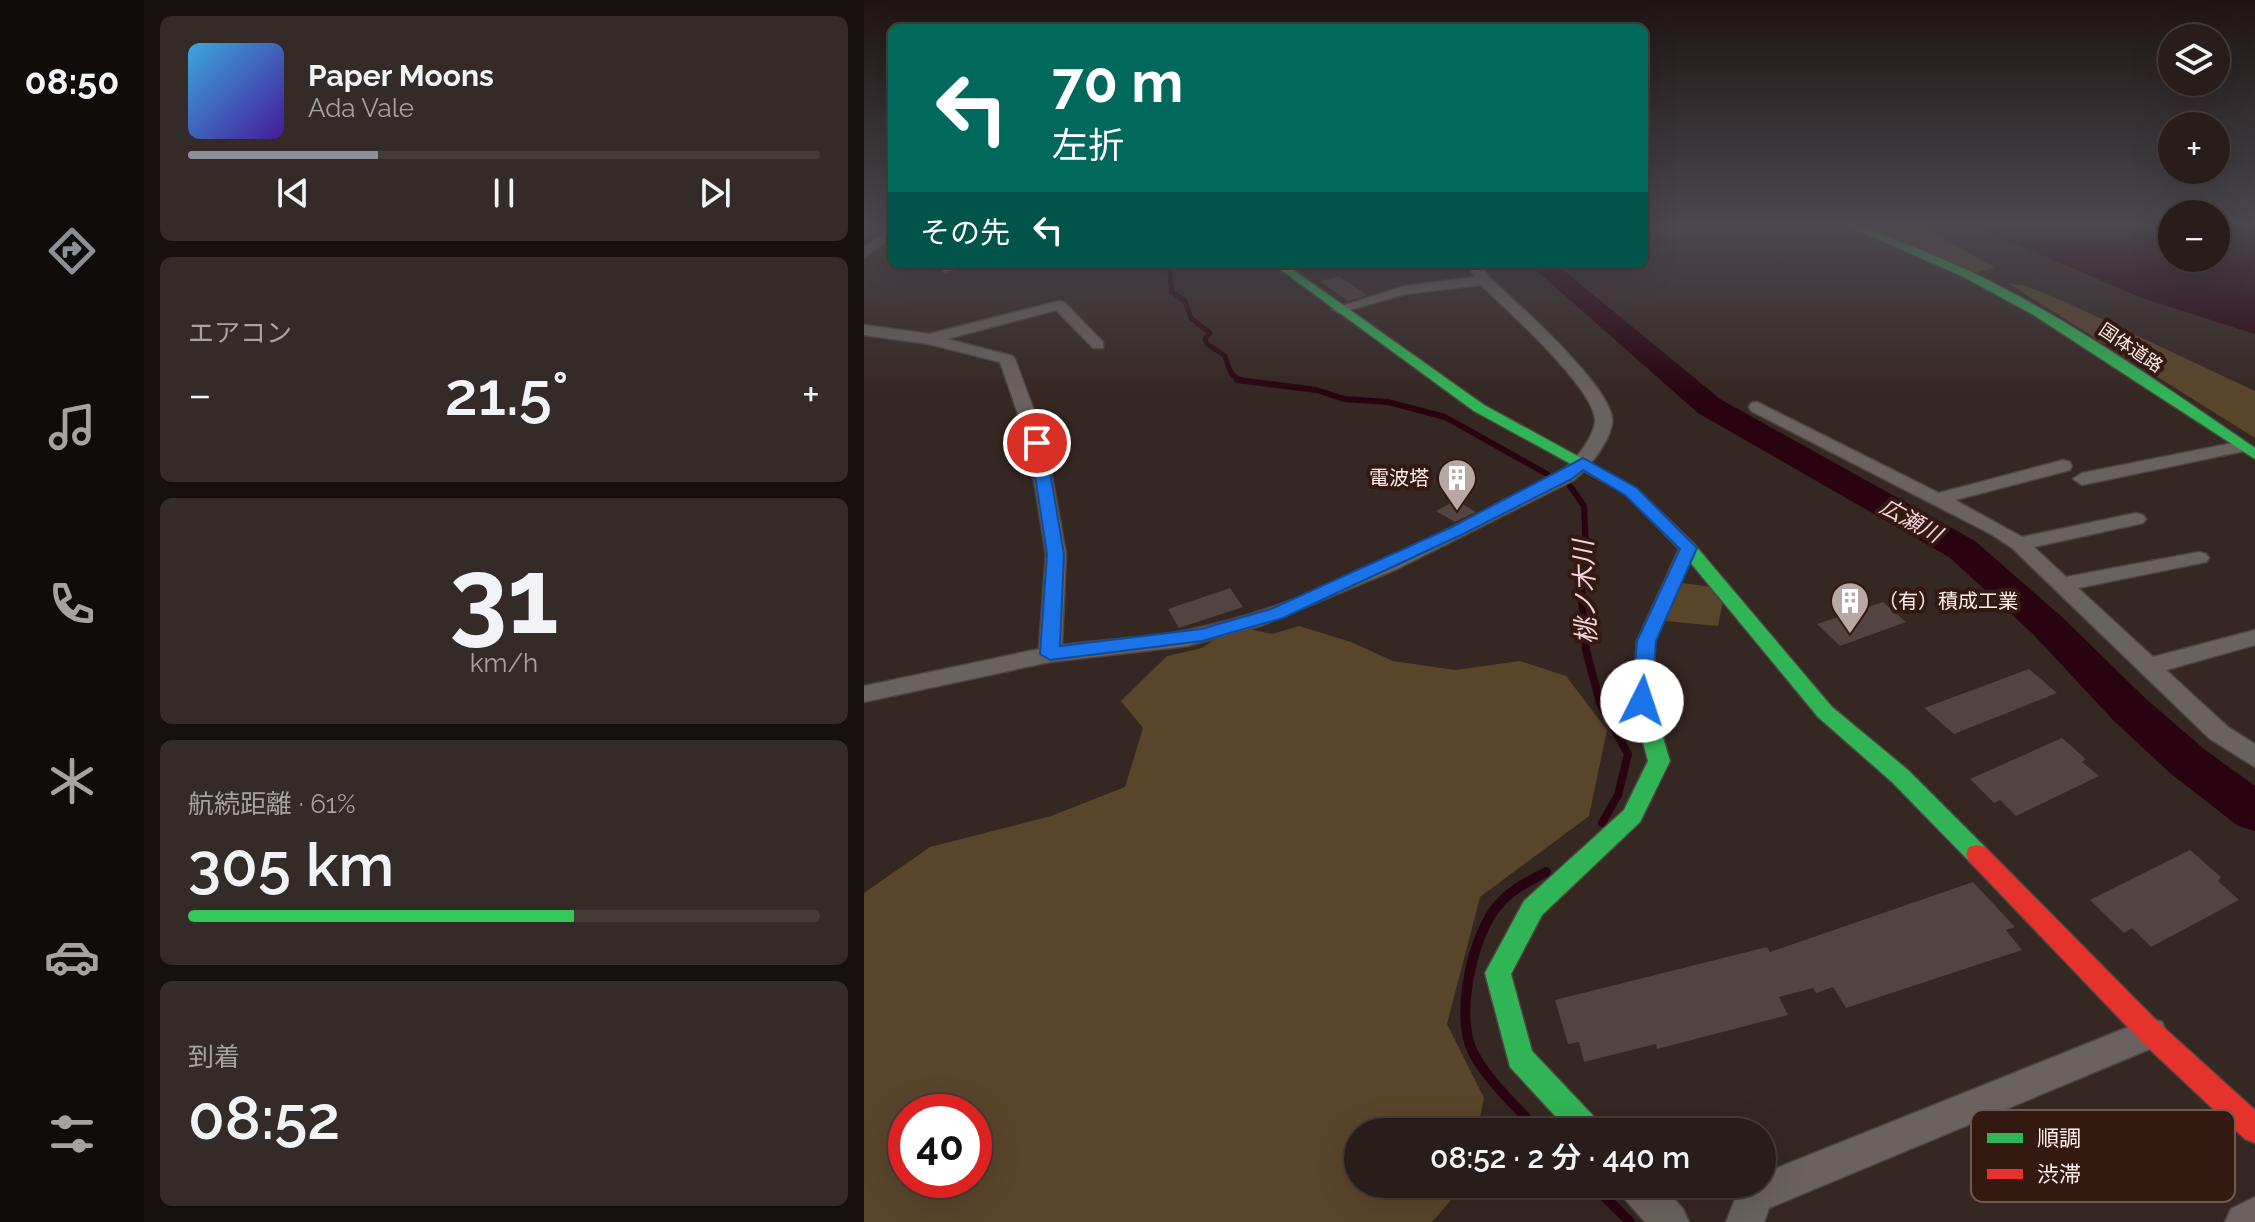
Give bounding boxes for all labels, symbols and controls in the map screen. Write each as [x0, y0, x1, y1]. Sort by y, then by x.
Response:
map controls [2158, 24, 2230, 272]
button: layers [2158, 24, 2230, 96]
text: 70 m [1052, 49, 1183, 115]
icon: left [920, 56, 1024, 160]
text: Paper Moons [308, 58, 494, 93]
text: 08:50 [25, 60, 119, 102]
text: Ada Vale [308, 93, 414, 123]
button: + [2158, 112, 2230, 184]
text: 左折 [1052, 124, 1124, 166]
icon: previous [271, 171, 315, 215]
icon: pause [482, 171, 526, 215]
icon: next [693, 171, 737, 215]
button: − [2158, 200, 2230, 272]
icon: left [1026, 208, 1070, 252]
text: その先 [920, 215, 1010, 250]
icon: directions [44, 223, 100, 279]
text: エアコン [188, 318, 292, 348]
street label: 国体道路 [2096, 319, 2167, 376]
text: 21.5° [445, 359, 569, 429]
text: − [188, 369, 212, 420]
text: + [802, 369, 820, 420]
icon: music [44, 399, 100, 455]
pin [1003, 409, 1071, 477]
icon: arrive [1015, 421, 1059, 465]
building icon: 電波塔 [1436, 457, 1478, 512]
place label: 電波塔 [1369, 466, 1429, 490]
water label: 広瀬川 [1876, 493, 1948, 548]
text: 31 [449, 535, 559, 657]
water label: 桃ノ木川 [1568, 537, 1602, 644]
icon: phone [44, 576, 100, 632]
building icon: （有）積成工業 [1829, 580, 1871, 635]
place label: （有）積成工業 [1878, 589, 2018, 613]
text: km/h [470, 648, 538, 678]
position arrow [1600, 659, 1684, 743]
icon: climate [44, 753, 100, 809]
text: 航続距離 · 61% [188, 789, 356, 819]
text: 305 km [188, 830, 394, 900]
icon: car [44, 929, 100, 985]
text: 到着 [188, 1042, 240, 1072]
text: 08:52 [188, 1083, 340, 1153]
speed limit sign: 40 [888, 1094, 992, 1198]
icon: filters [44, 1106, 100, 1162]
legend [1971, 1110, 2235, 1202]
text: 順調 [2037, 1125, 2081, 1151]
text: 08:52 · 2 分 · 440 m [1430, 1140, 1690, 1175]
text: 渋滞 [2037, 1161, 2081, 1187]

